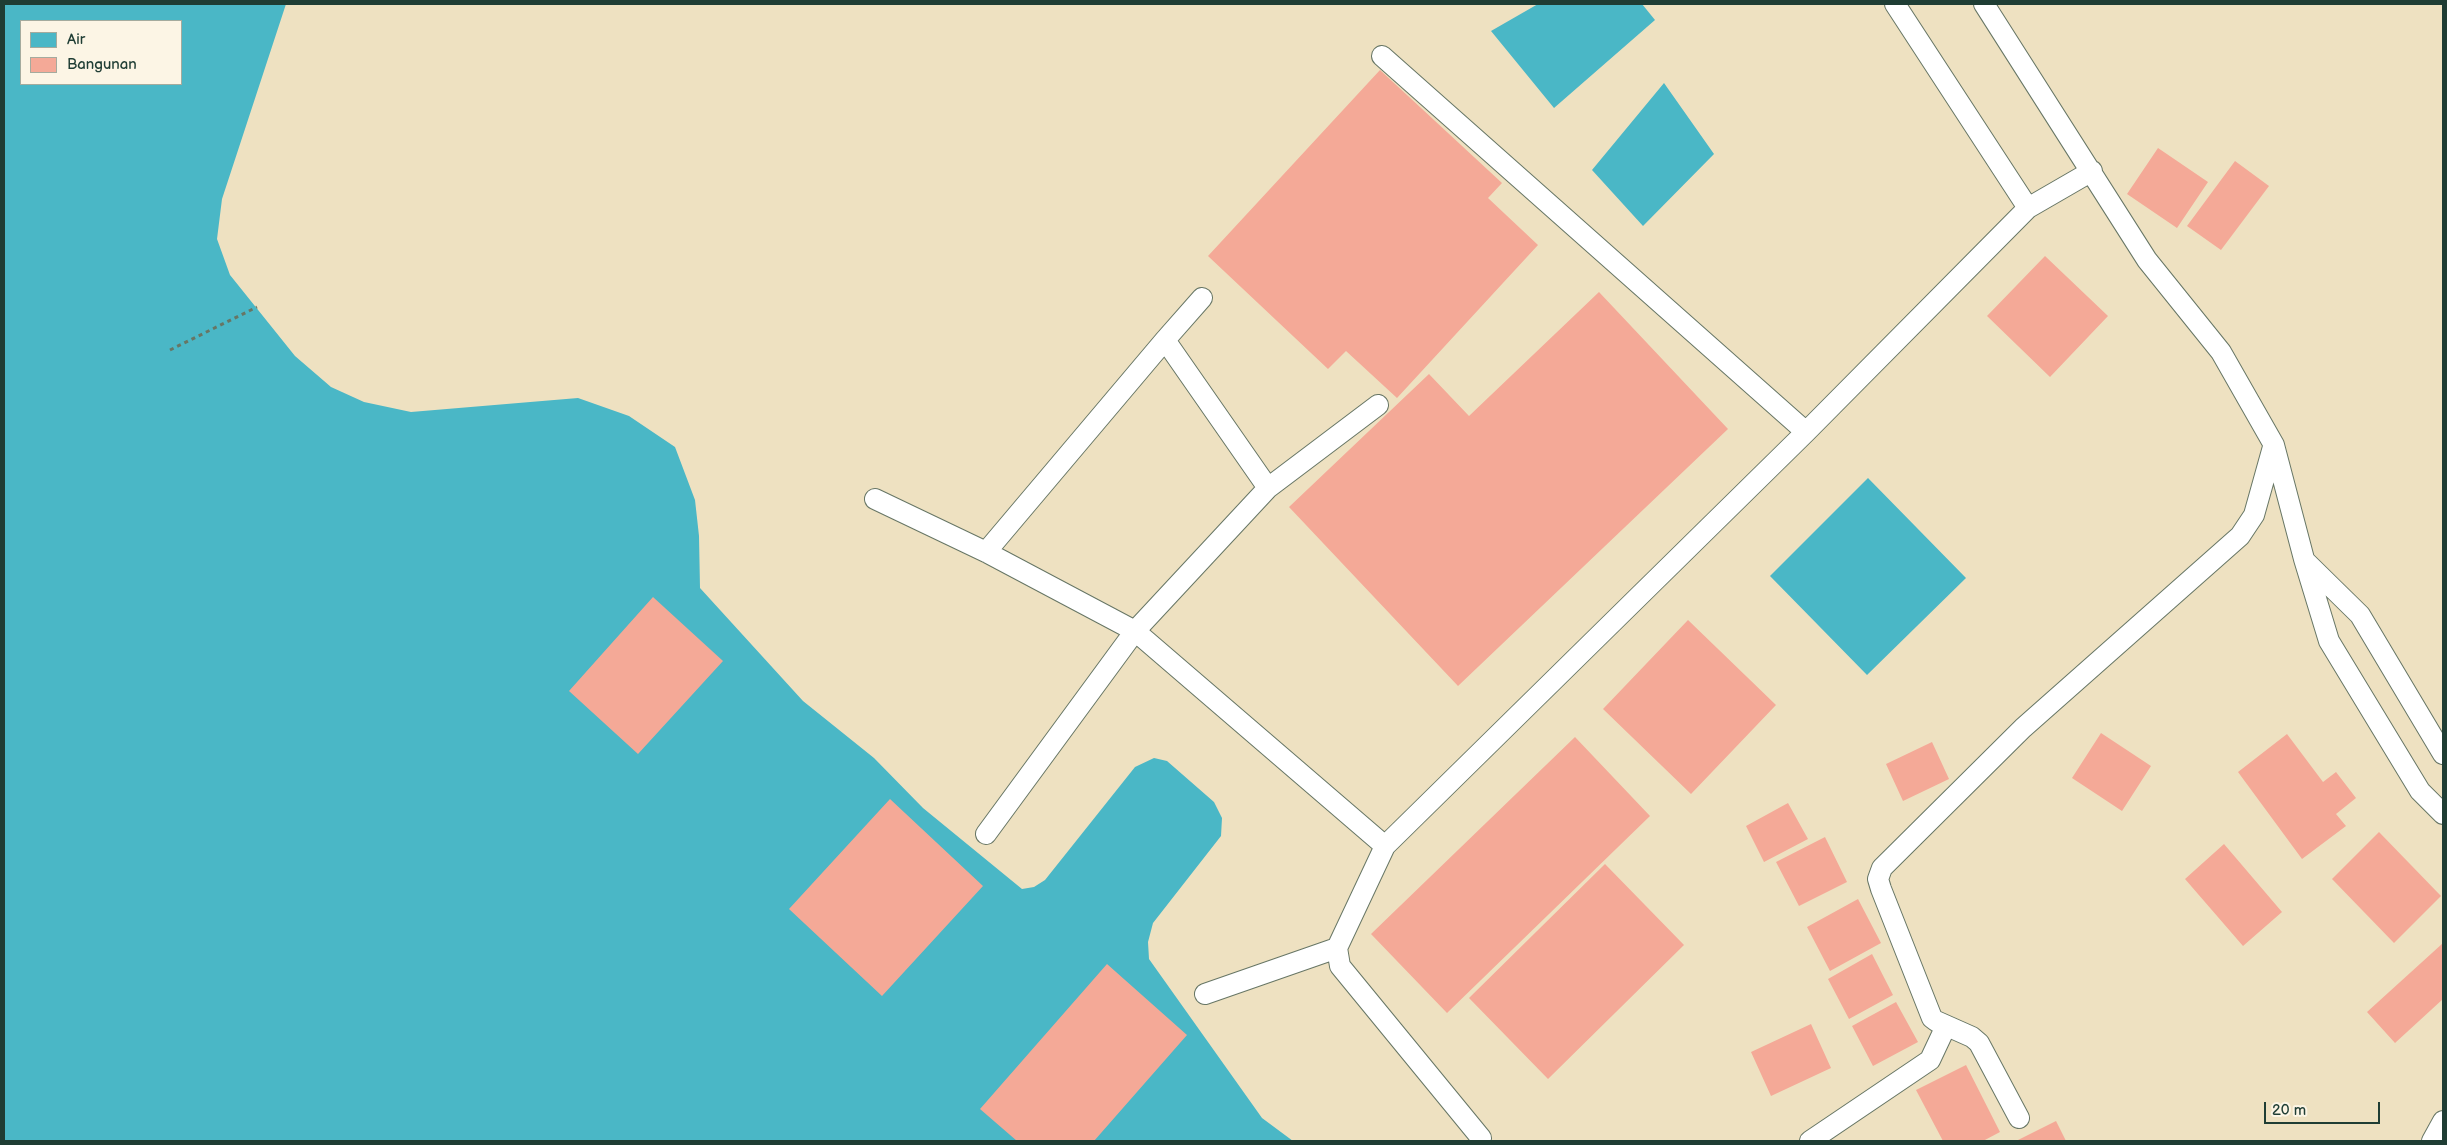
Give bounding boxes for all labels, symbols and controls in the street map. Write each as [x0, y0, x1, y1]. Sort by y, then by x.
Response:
legend [20, 20, 182, 85]
text: Air [67, 30, 85, 49]
text: Bangunan [67, 55, 137, 74]
scale bar [2267, 1092, 2383, 1124]
text: 20 m [2272, 1101, 2306, 1120]

